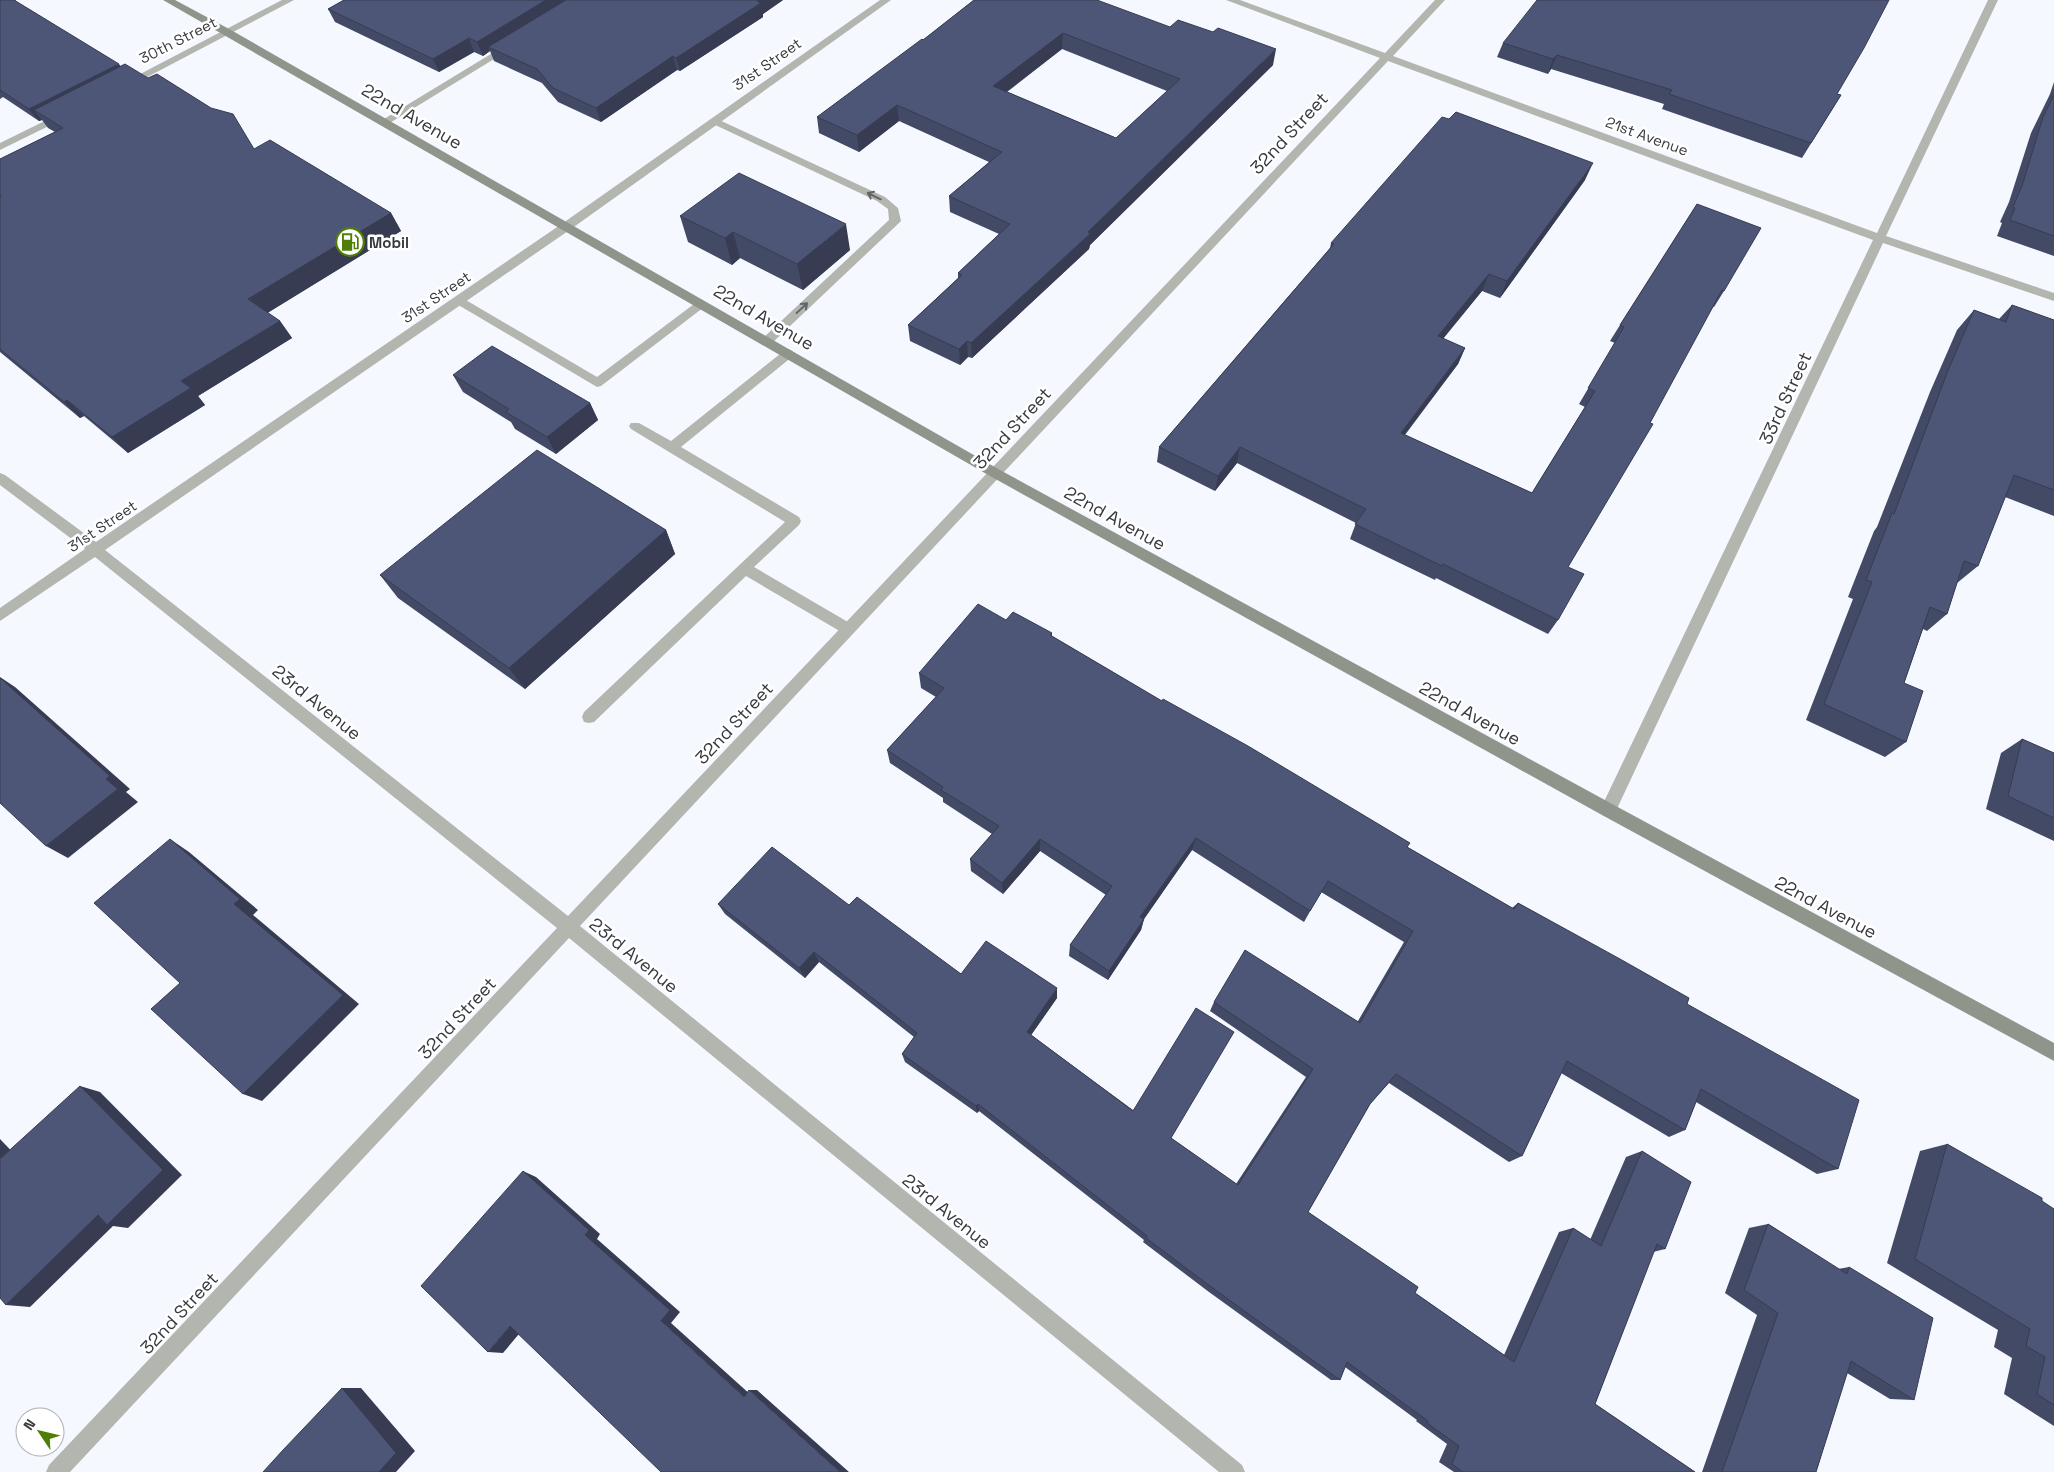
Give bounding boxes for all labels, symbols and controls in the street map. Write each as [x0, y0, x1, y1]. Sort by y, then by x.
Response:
street label: 30th Street [136, 12, 220, 68]
street label: 31st Street [729, 33, 805, 95]
street label: 22nd Avenue [358, 78, 466, 154]
street label: 32nd Street [1245, 87, 1333, 179]
street label: 21st Avenue [1603, 112, 1691, 160]
one-way arrow [867, 191, 882, 200]
fuel station icon: Mobil [335, 227, 365, 257]
place label: Mobil [369, 233, 409, 252]
street label: 31st Street [398, 267, 474, 327]
street label: 22nd Avenue [710, 279, 818, 355]
one-way arrow [796, 302, 809, 314]
street label: 33rd Street [1754, 348, 1816, 448]
street label: 32nd Street [968, 382, 1056, 474]
street label: 22nd Avenue [1060, 481, 1170, 555]
street label: 31st Street [64, 496, 140, 556]
street label: 23rd Avenue [268, 659, 366, 745]
street label: 22nd Avenue [1415, 676, 1525, 750]
street label: 32nd Street [690, 677, 778, 769]
street label: 22nd Avenue [1771, 870, 1881, 944]
street label: 23rd Avenue [585, 912, 683, 998]
street label: 32nd Street [413, 972, 501, 1064]
street label: 23rd Avenue [898, 1168, 996, 1254]
street label: 32nd Street [135, 1267, 223, 1359]
north arrow [15, 1407, 65, 1457]
text: N [19, 1416, 39, 1434]

